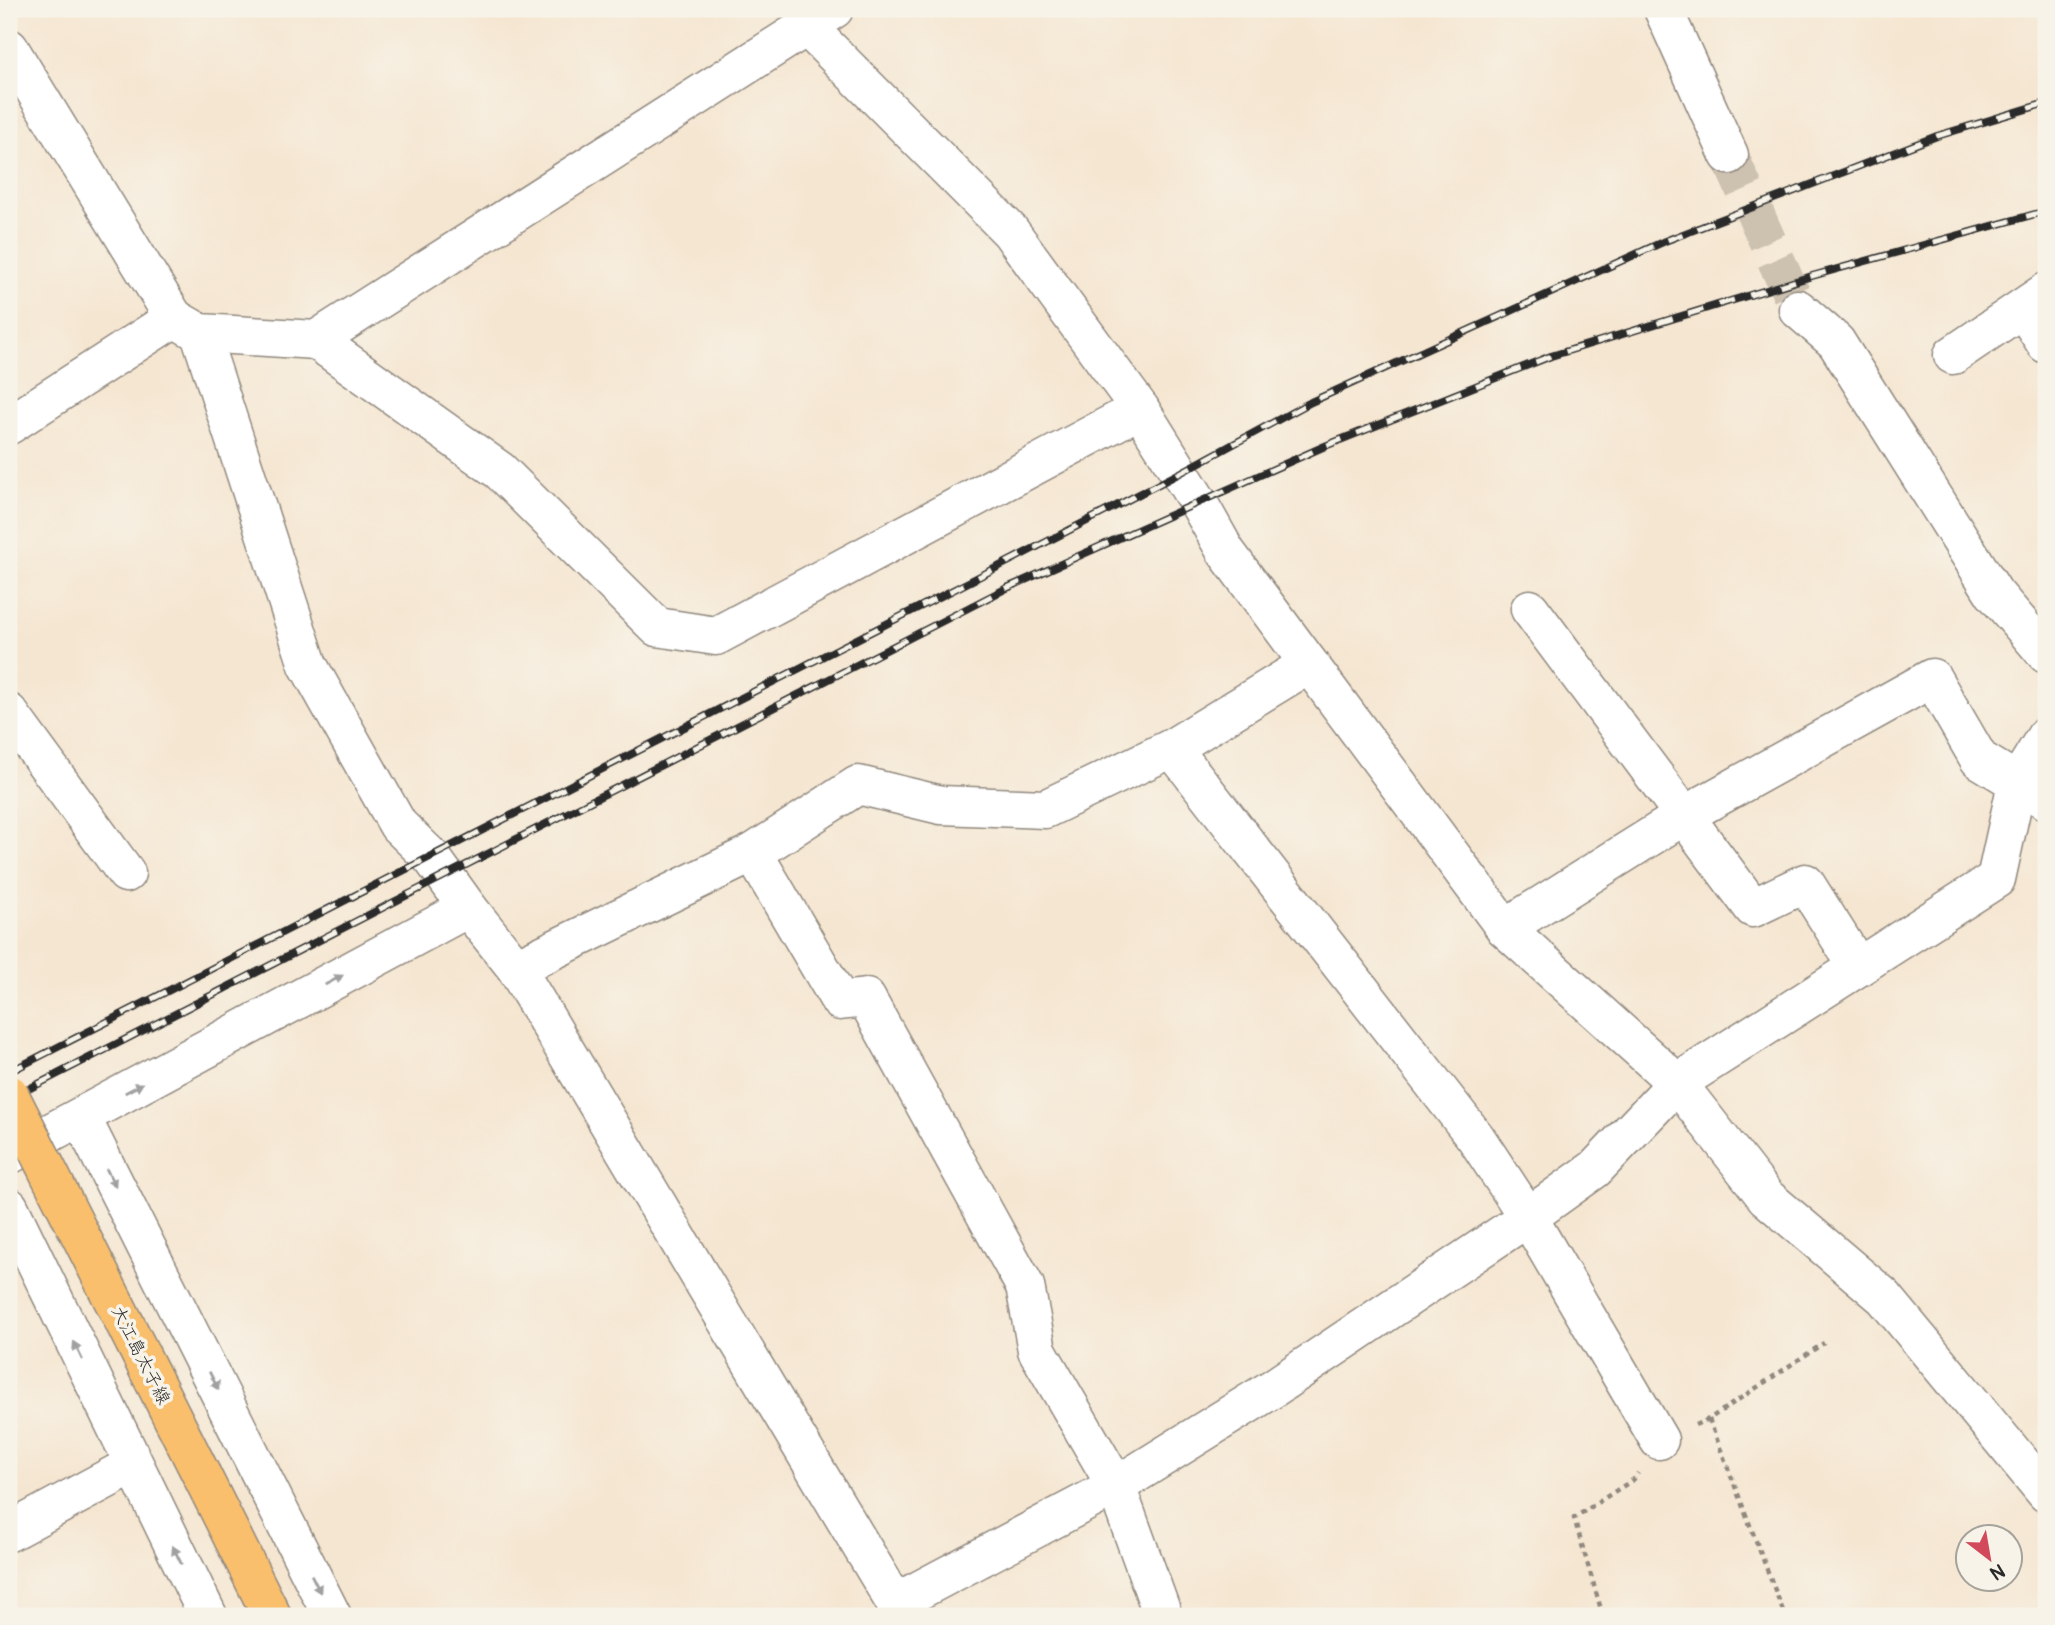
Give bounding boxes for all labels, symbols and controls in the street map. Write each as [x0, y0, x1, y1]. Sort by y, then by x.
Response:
one-way arrow [324, 975, 344, 986]
one-way arrow [124, 1083, 144, 1094]
one-way arrow [106, 1168, 117, 1188]
street label: 大江島太子線 [106, 1302, 175, 1409]
one-way arrow [72, 1341, 83, 1361]
one-way arrow [208, 1371, 219, 1391]
north arrow [1954, 1524, 2024, 1594]
one-way arrow [172, 1545, 183, 1565]
text: N [1985, 1558, 2009, 1585]
one-way arrow [311, 1574, 322, 1594]

